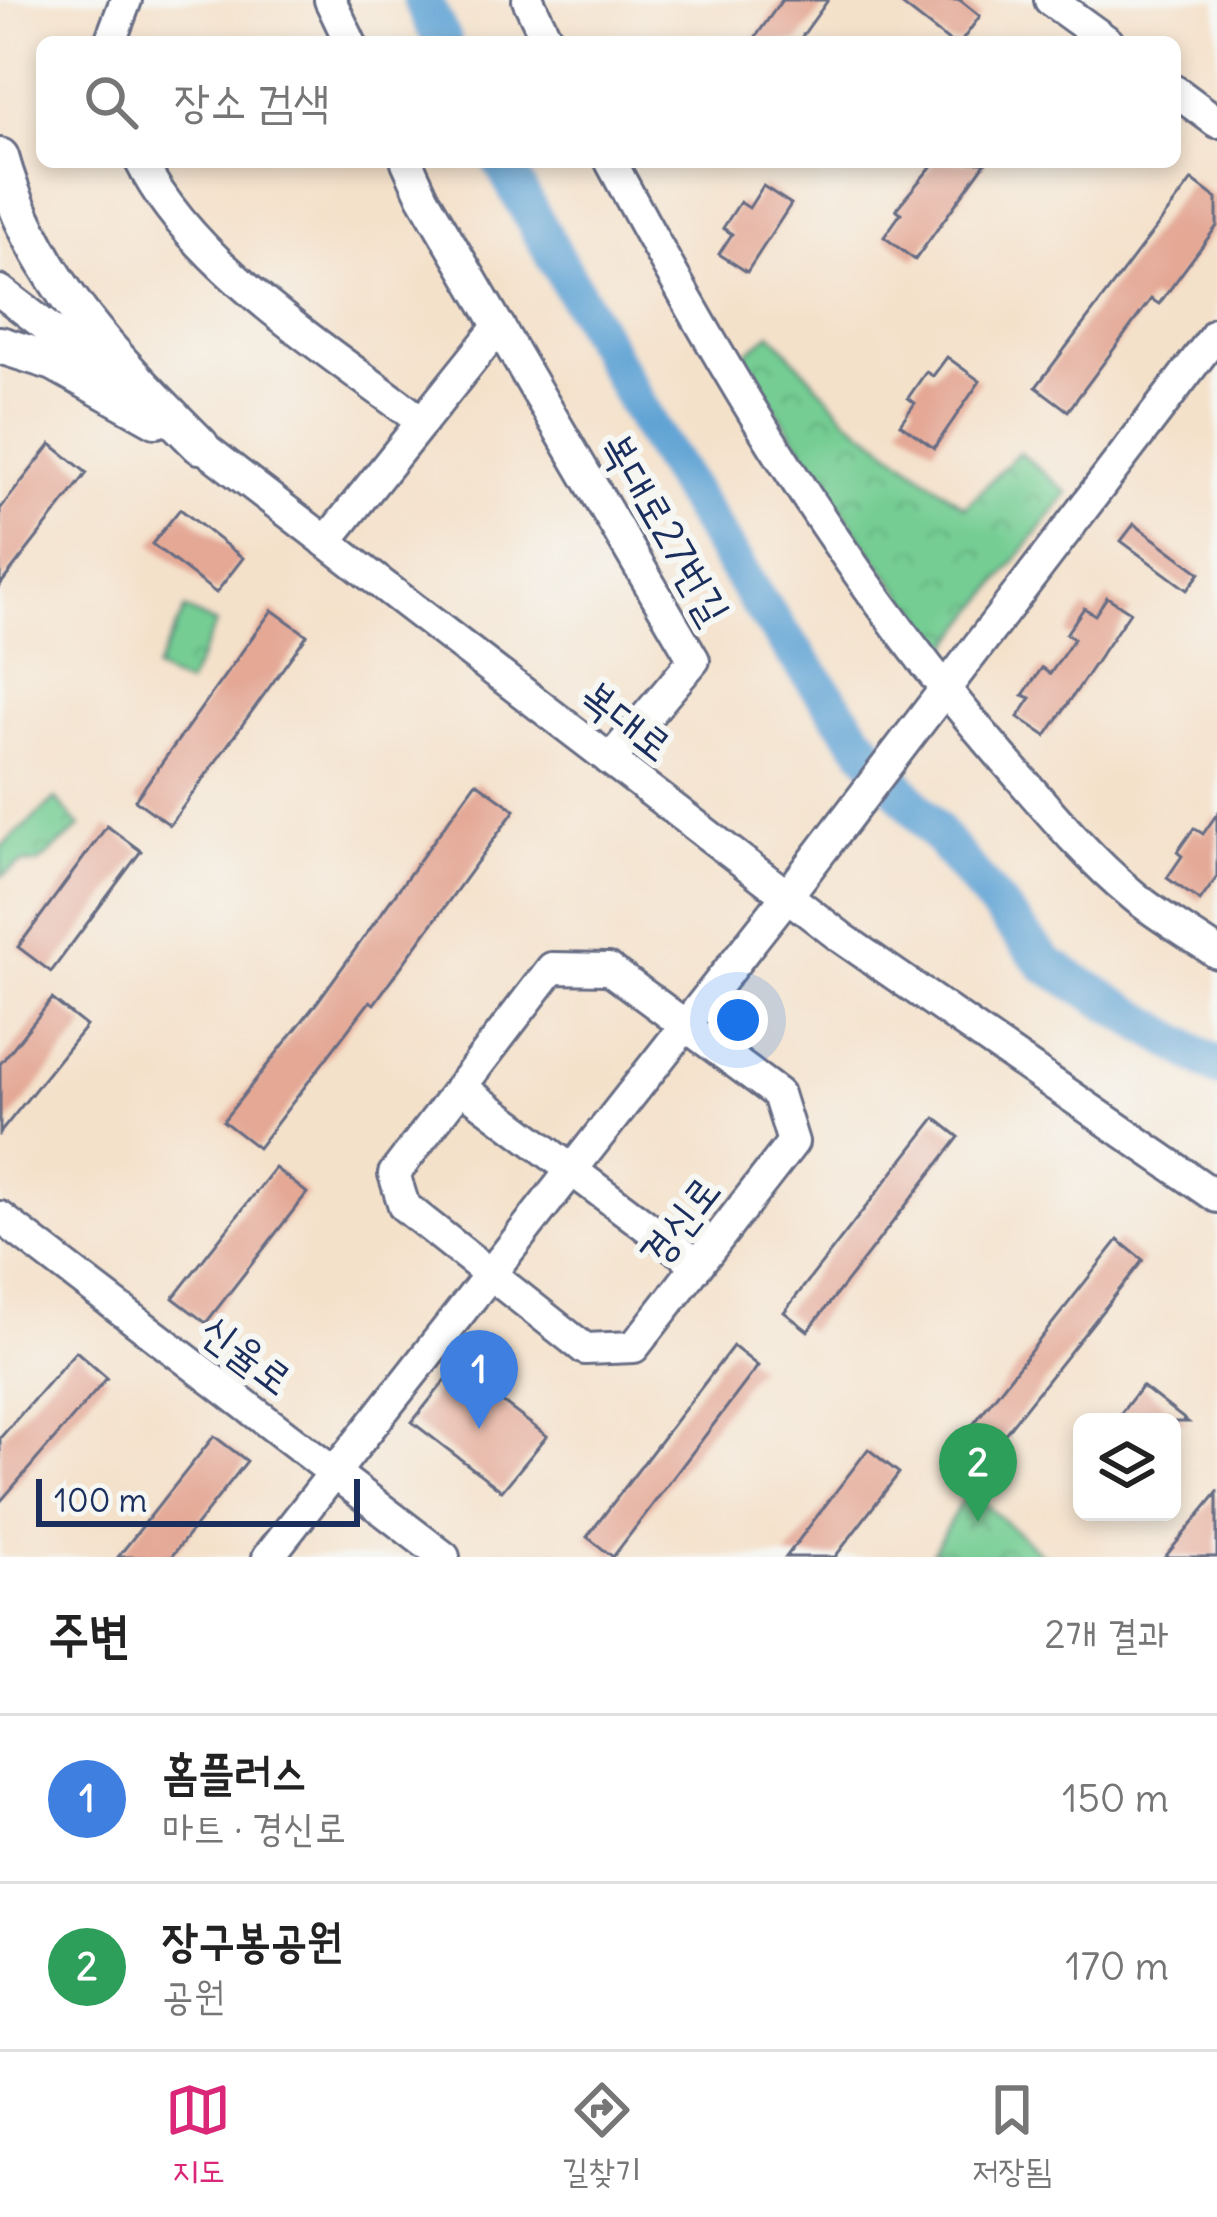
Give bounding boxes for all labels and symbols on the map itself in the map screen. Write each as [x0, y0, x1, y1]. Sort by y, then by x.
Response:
street label: 복대로27번길 [590, 423, 742, 633]
street label: 복대로 [571, 668, 683, 772]
your location [708, 990, 768, 1050]
street label: 경신로 [627, 1165, 731, 1277]
street label: 신율로 [191, 1303, 303, 1405]
pin: 1 [440, 1330, 518, 1429]
pin: 2 [939, 1423, 1017, 1522]
scale bar [36, 1473, 360, 1526]

